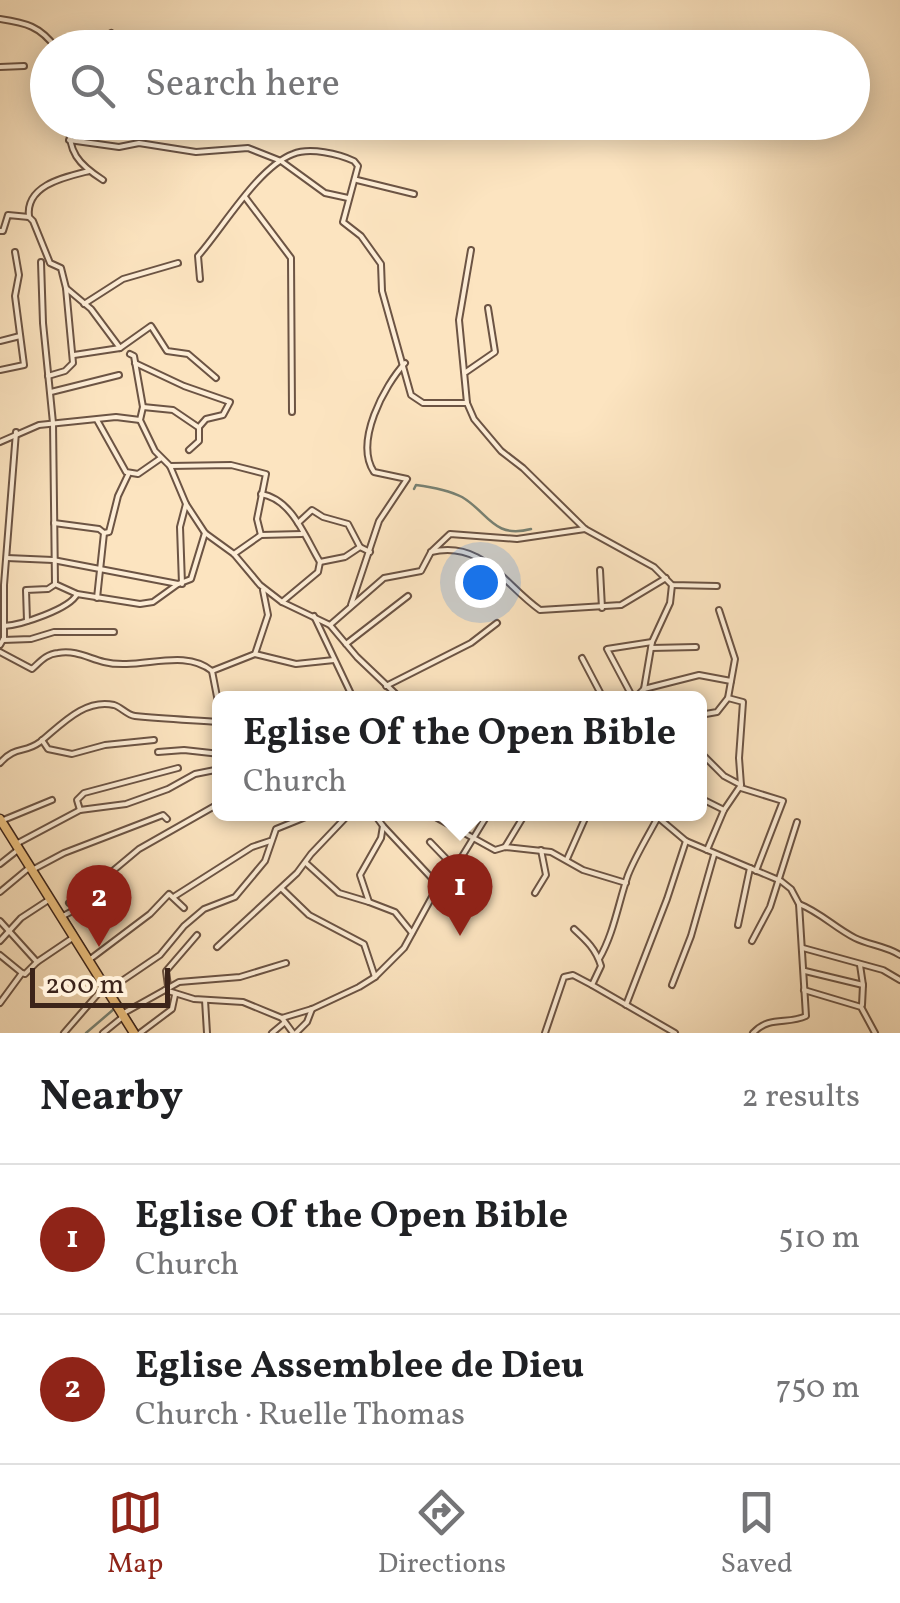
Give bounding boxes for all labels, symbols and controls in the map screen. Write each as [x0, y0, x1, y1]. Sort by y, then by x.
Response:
search box [30, 30, 870, 140]
icon: search [65, 58, 120, 113]
text: Search here [145, 59, 340, 112]
your location [455, 557, 506, 608]
popup [212, 691, 707, 821]
text: Eglise Of the Open Bible [243, 708, 676, 761]
text: Church [243, 761, 347, 805]
pin: 1 [428, 854, 492, 936]
pin: 2 [66, 864, 132, 947]
scale bar [30, 963, 170, 1008]
text: 200 m [45, 966, 124, 1005]
text: Nearby [40, 1069, 183, 1128]
text: 2 results [742, 1076, 860, 1120]
text: Eglise Of the Open Bible [135, 1191, 568, 1244]
text: 1 [66, 1217, 79, 1261]
text: 510 m [778, 1217, 860, 1261]
text: Church [135, 1244, 239, 1288]
text: Eglise Assemblee de Dieu [135, 1341, 584, 1394]
text: 2 [64, 1367, 81, 1411]
text: 750 m [776, 1367, 860, 1411]
text: Church · Ruelle Thomas [135, 1394, 465, 1438]
tab: Map [107, 1485, 163, 1584]
tab: Directions [378, 1485, 506, 1584]
tab: Saved [721, 1485, 793, 1584]

